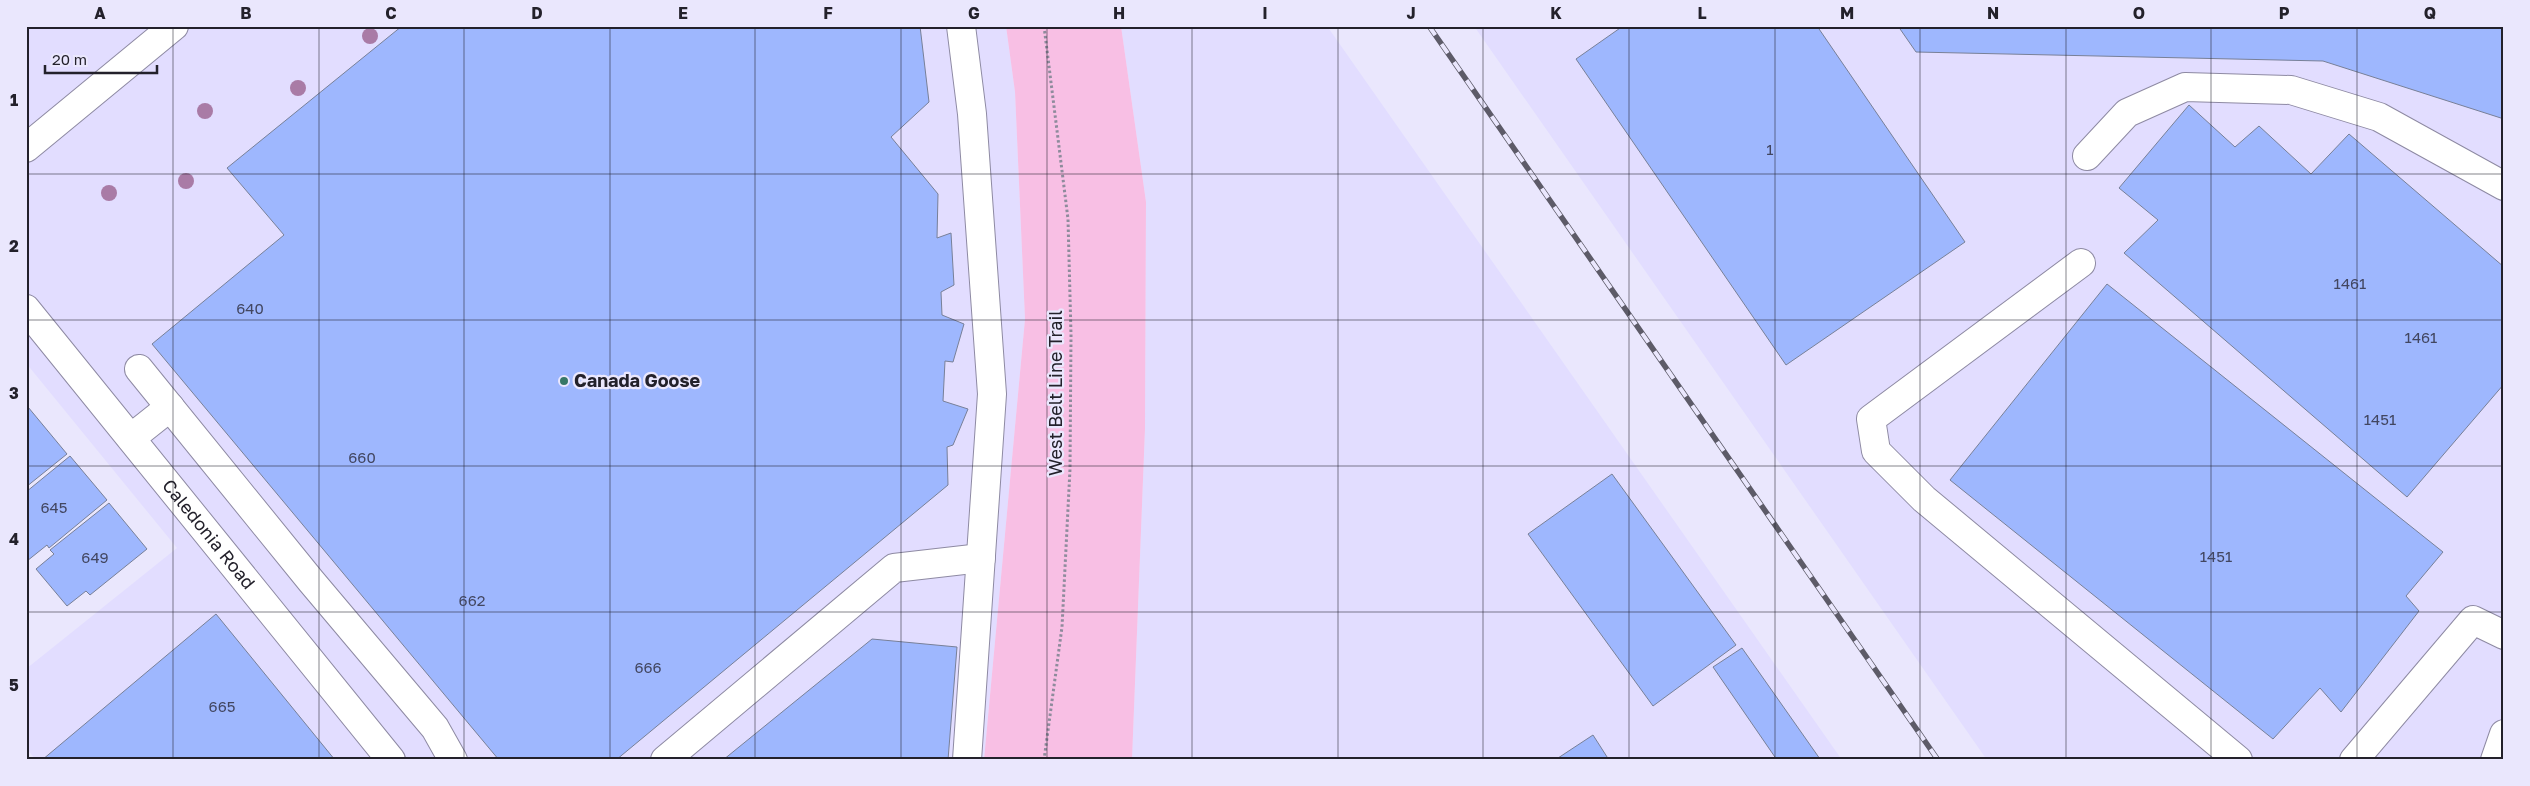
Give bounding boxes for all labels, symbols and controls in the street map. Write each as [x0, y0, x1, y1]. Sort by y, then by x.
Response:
text: A [94, 3, 106, 23]
text: B [240, 3, 252, 23]
text: C [385, 3, 397, 23]
text: D [531, 3, 543, 23]
text: E [678, 3, 688, 23]
text: F [823, 3, 833, 23]
text: G [968, 3, 980, 23]
text: H [1113, 3, 1125, 23]
text: I [1262, 3, 1268, 23]
text: J [1406, 3, 1416, 23]
text: K [1550, 3, 1562, 23]
text: L [1697, 3, 1707, 23]
text: M [1840, 3, 1854, 23]
text: N [1987, 3, 1999, 23]
text: O [2133, 3, 2145, 23]
text: P [2279, 3, 2290, 23]
text: Q [2424, 3, 2436, 23]
scale bar [45, 42, 158, 74]
text: 20 m [52, 50, 87, 68]
text: 1 [10, 90, 18, 110]
house number: 1 [1766, 140, 1774, 158]
text: 2 [9, 236, 19, 256]
house number: 1461 [2334, 274, 2366, 292]
house number: 640 [236, 299, 264, 317]
street label: West Belt Line Trail [1044, 310, 1066, 476]
house number: 1461 [2405, 328, 2437, 346]
place label: Canada Goose [574, 369, 700, 391]
marker: Canada Goose [558, 375, 570, 387]
text: 3 [9, 383, 19, 403]
house number: 1451 [2364, 410, 2396, 428]
house number: 660 [348, 448, 376, 466]
street label: Caledonia Road [158, 474, 260, 593]
house number: 645 [41, 498, 67, 516]
text: 4 [9, 529, 19, 549]
house number: 1451 [2200, 547, 2232, 565]
house number: 649 [81, 548, 109, 566]
house number: 662 [459, 591, 485, 609]
house number: 666 [634, 658, 662, 676]
text: 5 [9, 675, 19, 695]
house number: 665 [209, 697, 235, 715]

